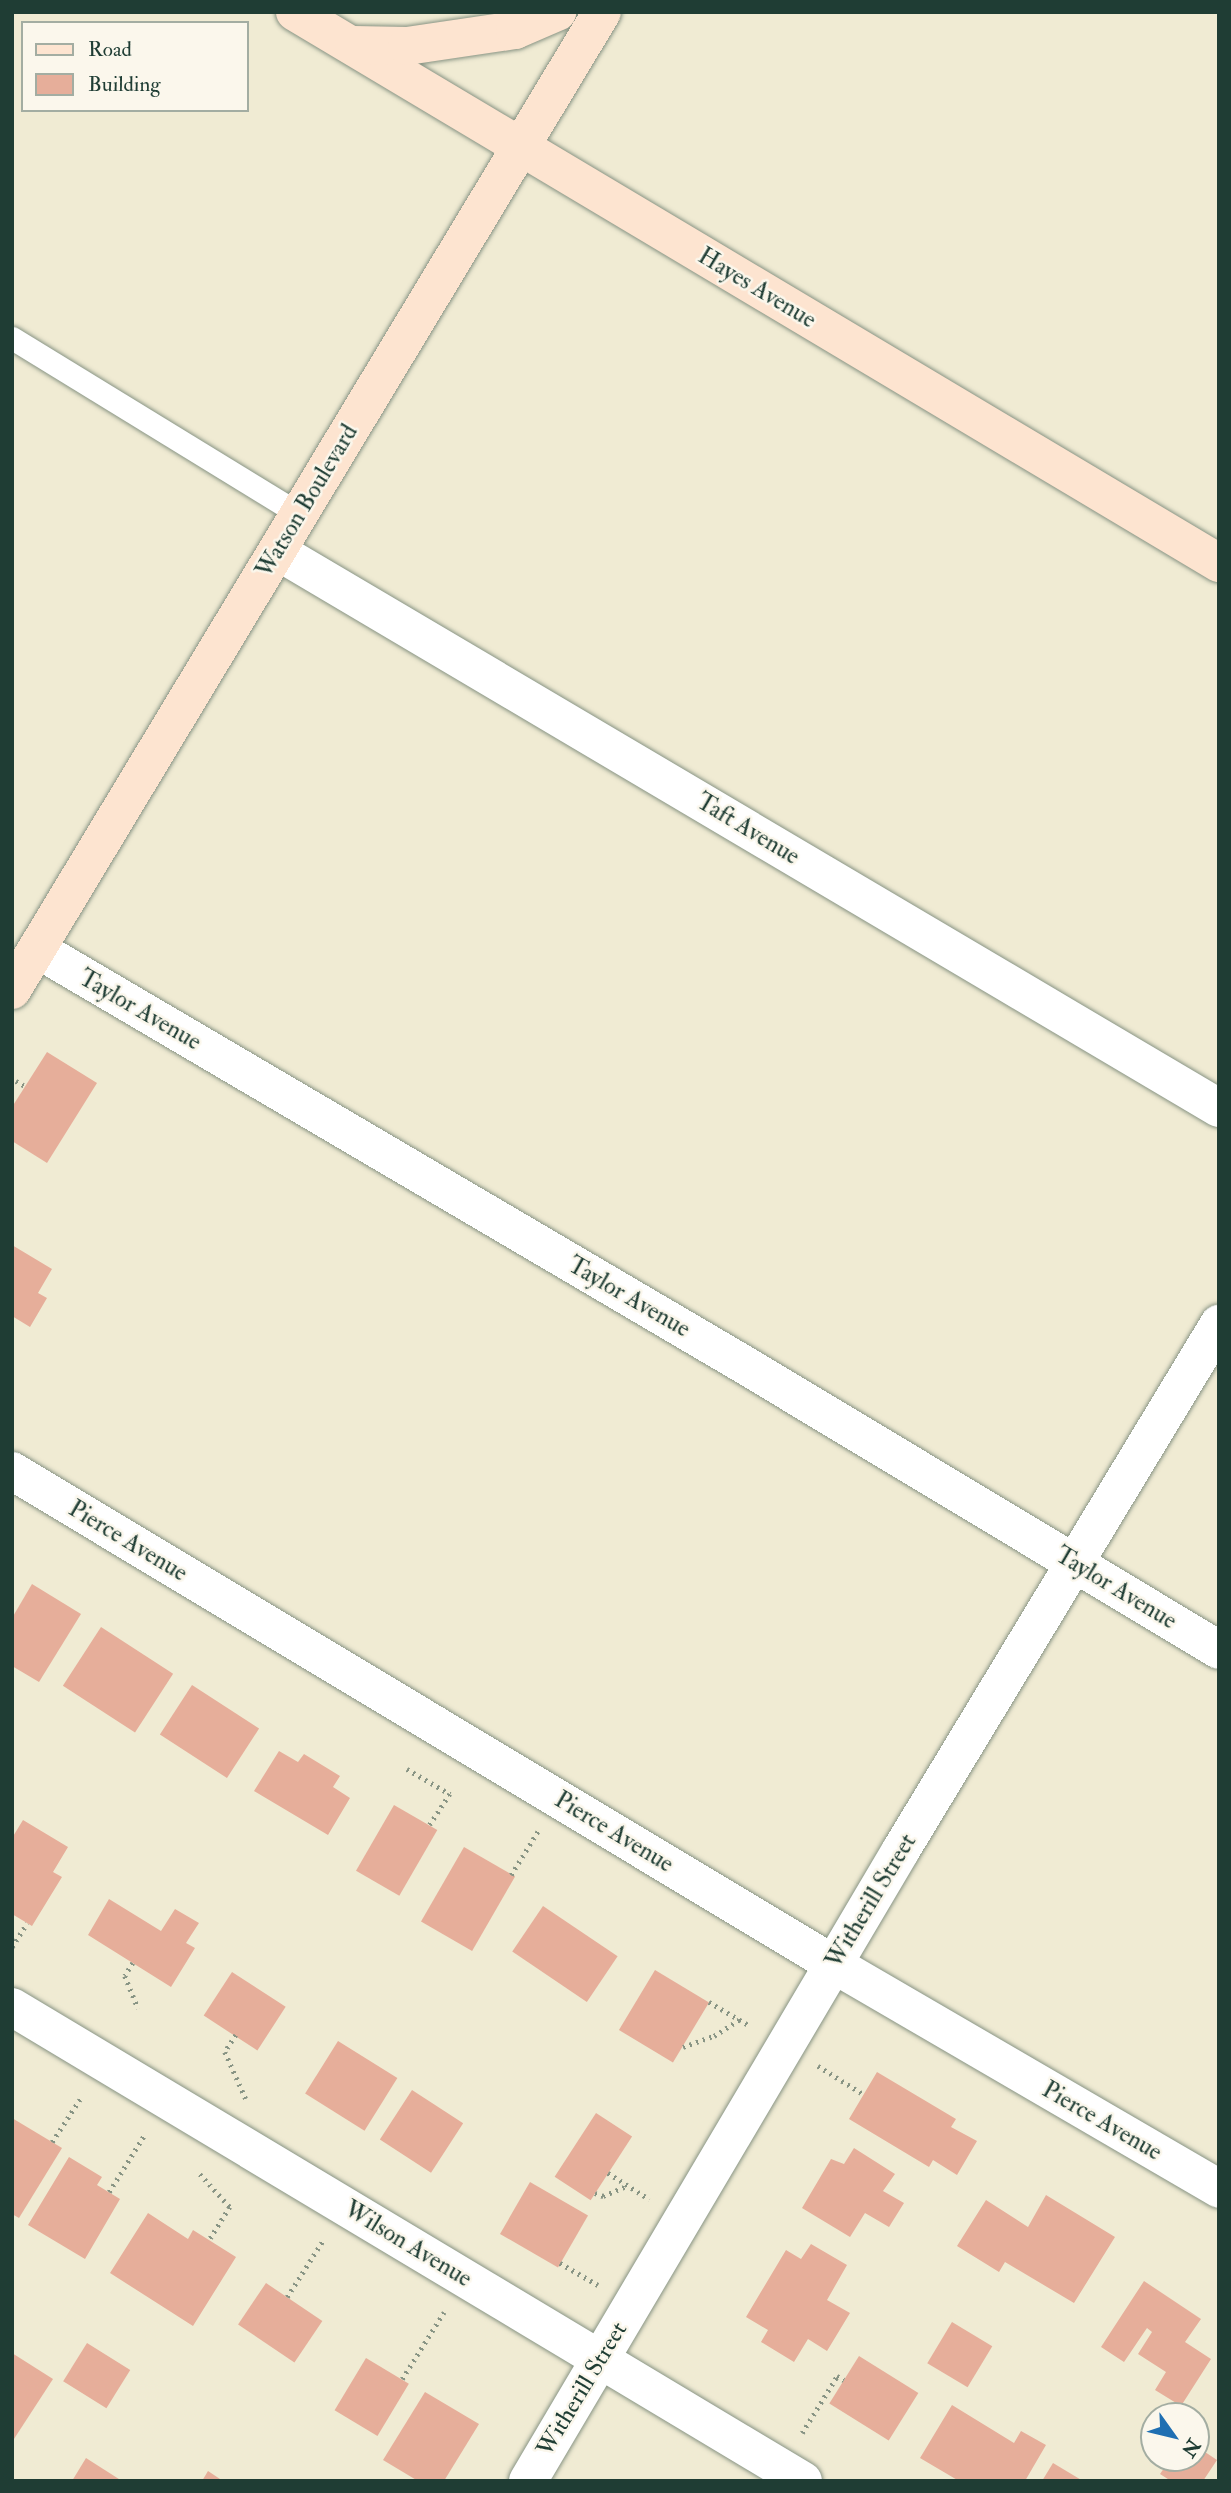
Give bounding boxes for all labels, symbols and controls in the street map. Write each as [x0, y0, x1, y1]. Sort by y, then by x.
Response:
legend [21, 21, 248, 112]
text: Road [88, 36, 132, 63]
text: Building [88, 71, 161, 98]
street label: Hayes Avenue [693, 242, 821, 334]
street label: Watson Boulevard [250, 419, 364, 583]
street label: Taft Avenue [691, 787, 805, 871]
street label: Taylor Avenue [74, 963, 206, 1057]
street label: Taylor Avenue [563, 1250, 695, 1344]
street label: Pierce Avenue [63, 1494, 193, 1588]
street label: Taylor Avenue [1050, 1541, 1182, 1635]
street label: Pierce Avenue [549, 1785, 679, 1879]
street label: Witherill Street [820, 1829, 922, 1973]
street label: Pierce Avenue [1037, 2075, 1167, 2167]
street label: Wilson Avenue [339, 2195, 477, 2293]
street label: Witherill Street [531, 2317, 633, 2461]
north arrow [1140, 2402, 1210, 2472]
text: N [1176, 2434, 1205, 2461]

